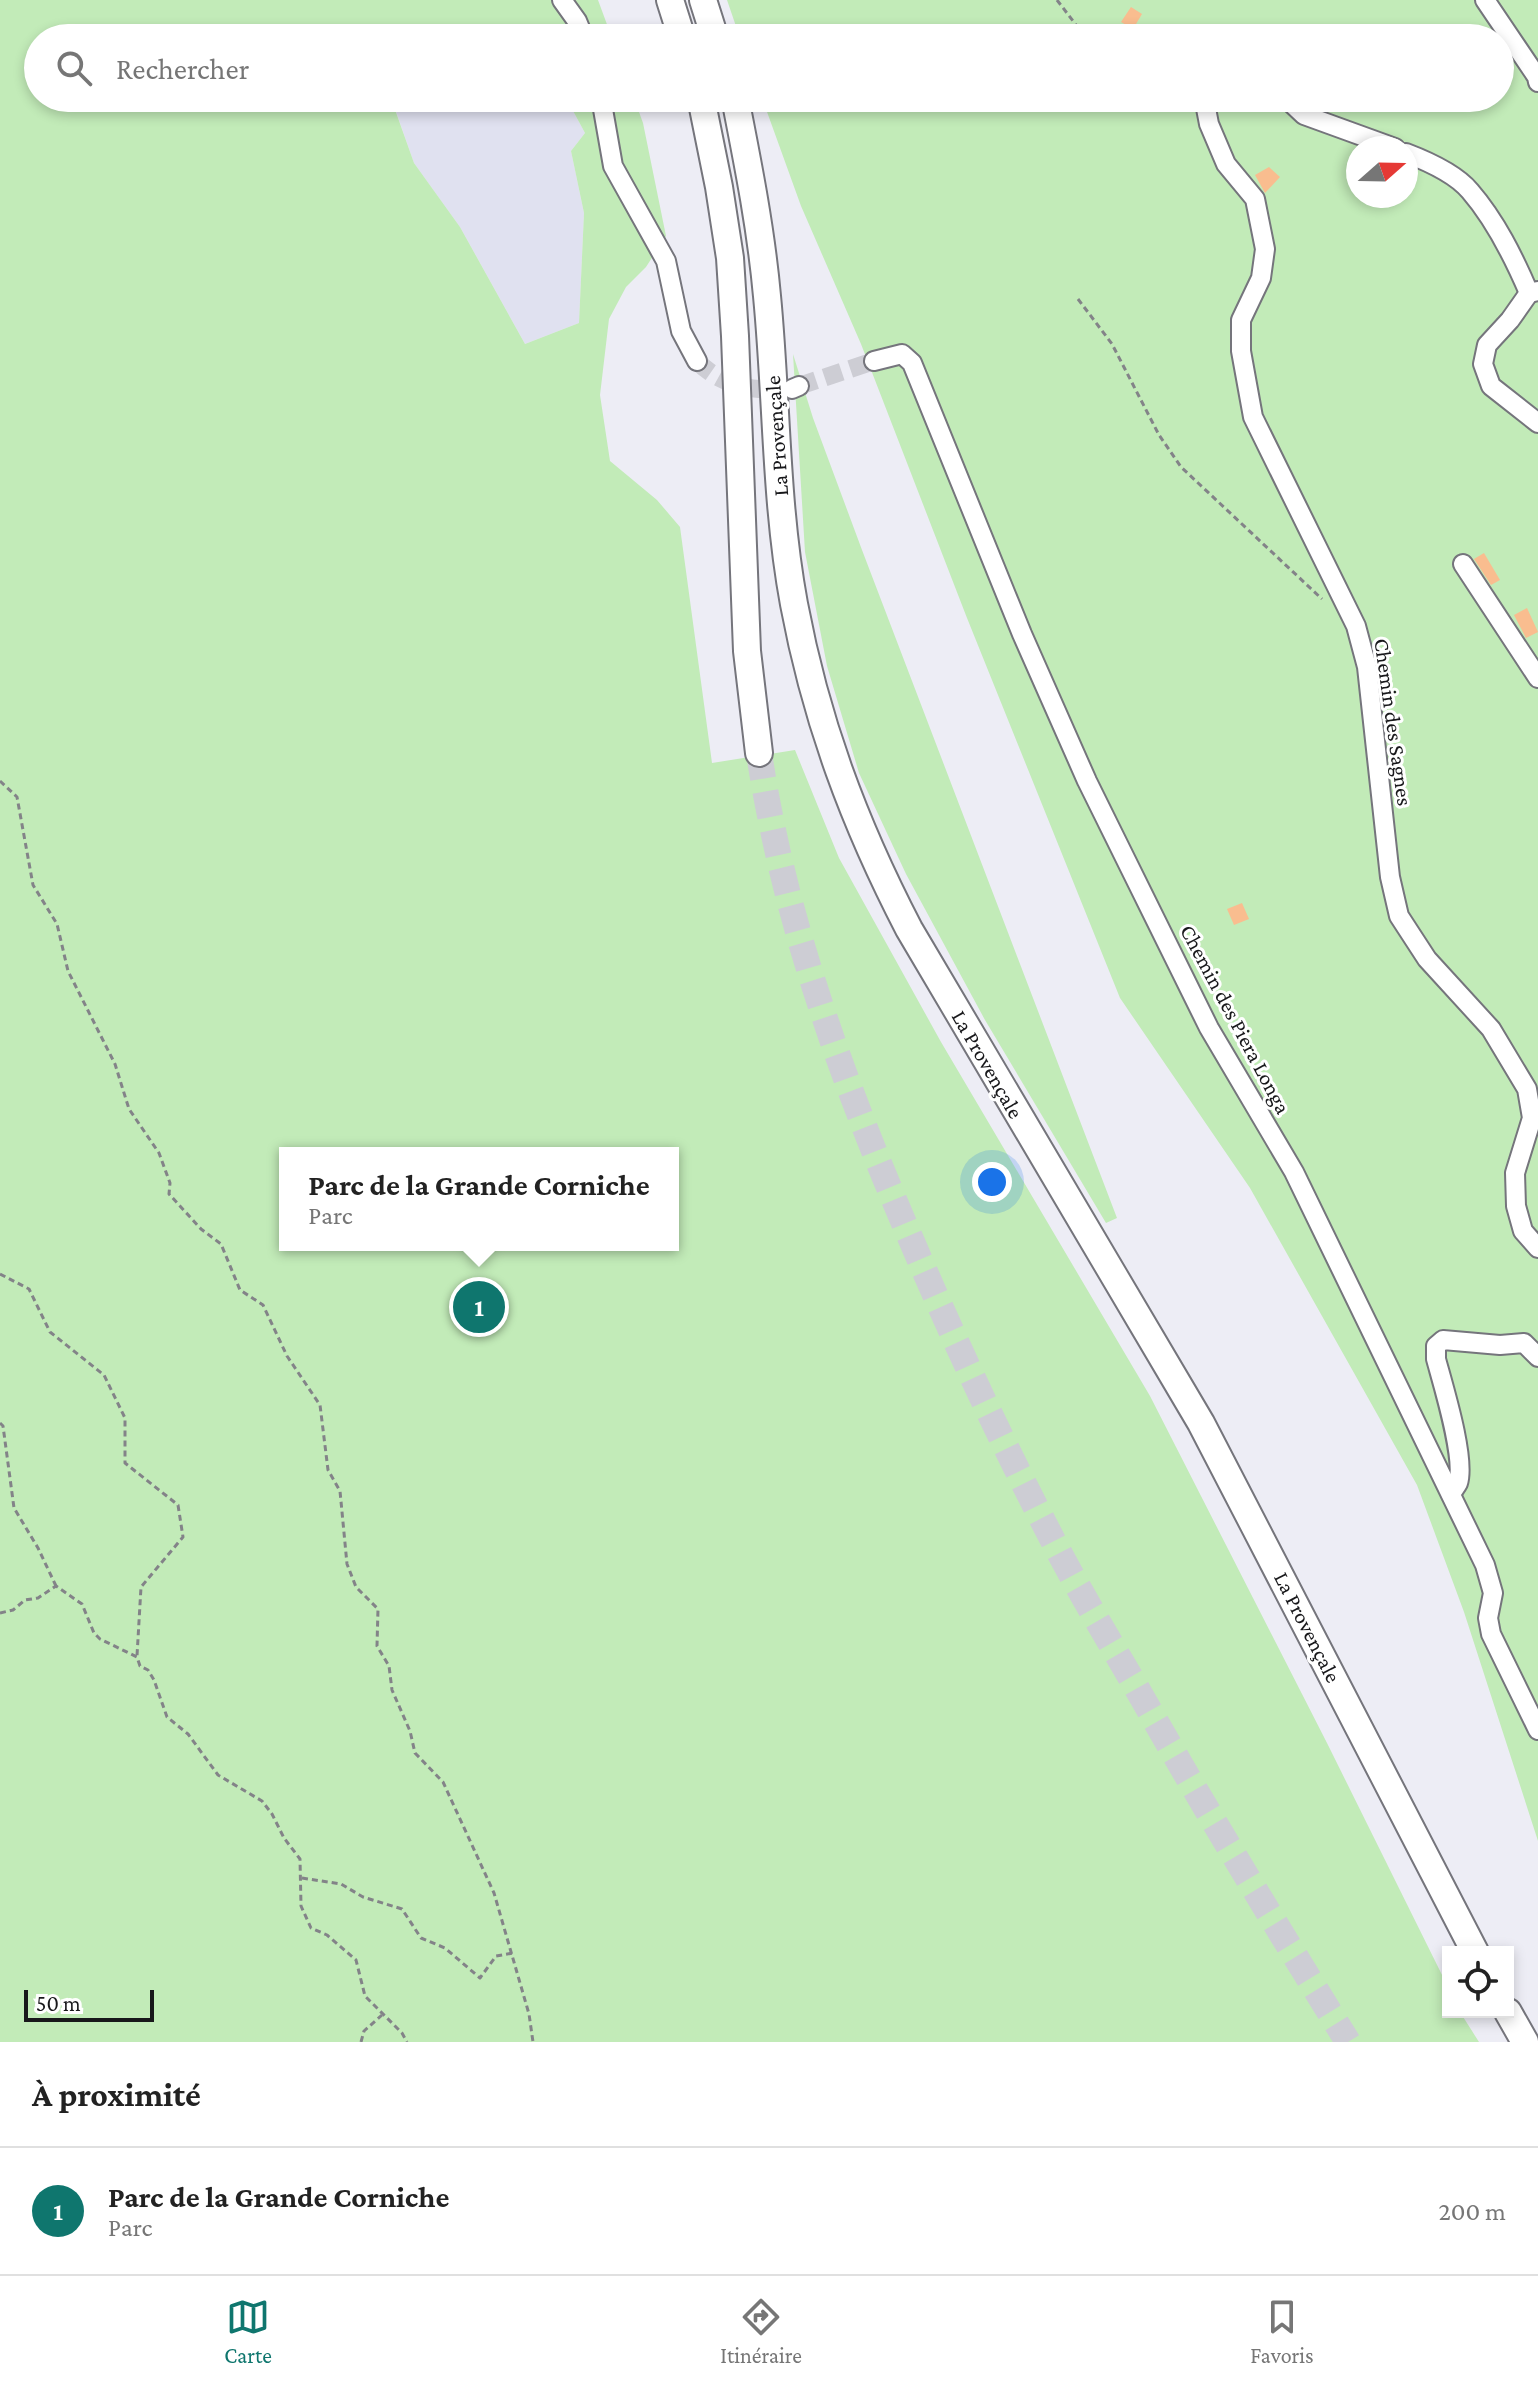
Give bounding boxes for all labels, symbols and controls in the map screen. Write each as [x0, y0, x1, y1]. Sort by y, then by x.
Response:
search box [24, 24, 1514, 112]
icon: search [52, 46, 96, 90]
text: Rechercher [116, 52, 249, 85]
north arrow [1346, 136, 1418, 208]
street label: La Provençale [760, 375, 793, 497]
street label: Chemin des Sagnes [1369, 637, 1418, 808]
street label: Chemin des Piera Longa [1175, 920, 1296, 1118]
street label: La Provençale [947, 1006, 1029, 1123]
popup [279, 1147, 679, 1251]
your location [972, 1162, 1012, 1202]
text: Parc de la Grande Corniche [308, 1168, 650, 1201]
text: Parc [308, 1201, 353, 1230]
pin: 1 [453, 1277, 505, 1337]
street label: La Provençale [1269, 1568, 1346, 1687]
map controls [1442, 1946, 1514, 2018]
button: locate [1442, 1946, 1514, 2018]
scale bar [24, 1986, 154, 2022]
text: 50 m [36, 1991, 81, 2016]
text: À proximité [32, 2076, 201, 2113]
text: Parc de la Grande Corniche [108, 2180, 449, 2213]
text: 1 [53, 2197, 63, 2226]
text: 200 m [1438, 2197, 1506, 2226]
text: Parc [108, 2213, 152, 2242]
tab: Carte [224, 2295, 272, 2368]
tab: Itinéraire [720, 2295, 802, 2368]
tab: Favoris [1250, 2295, 1314, 2368]

